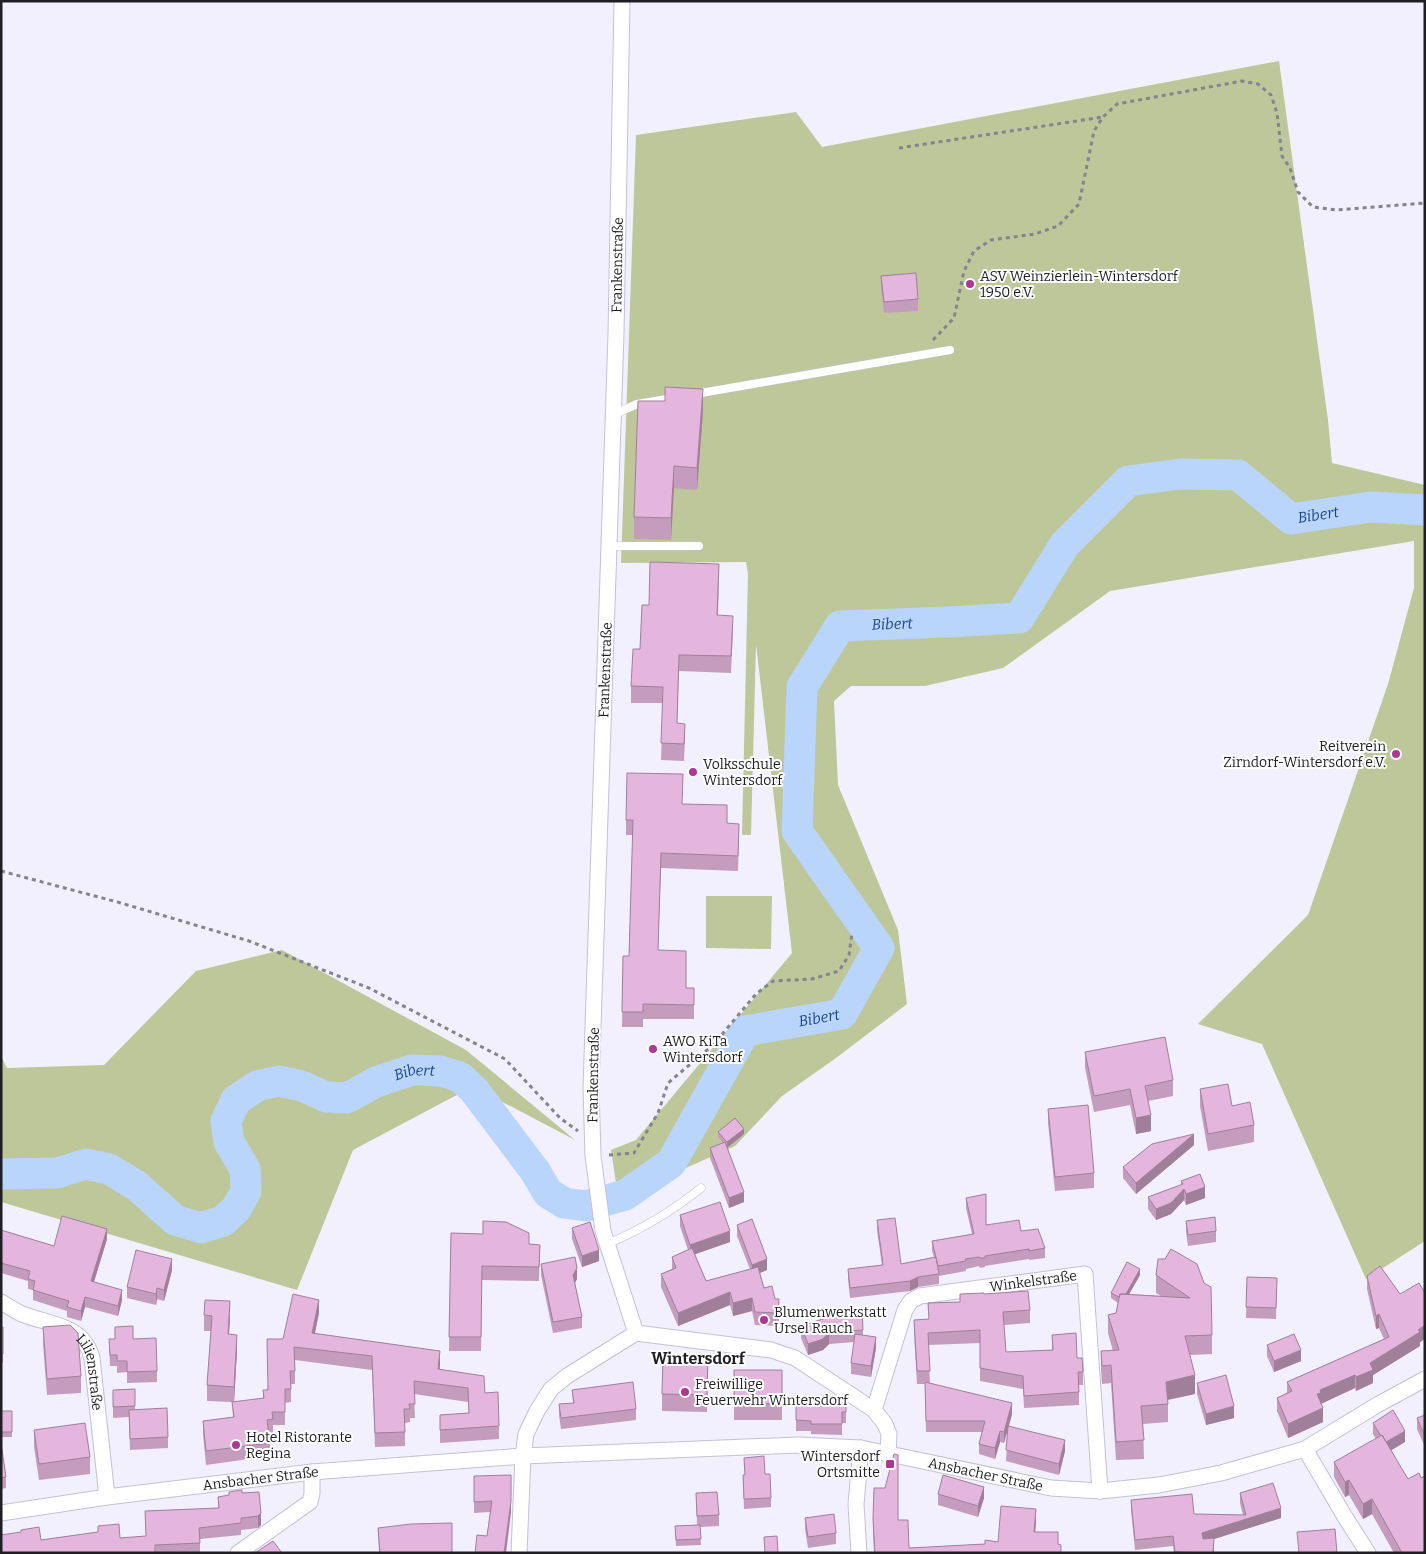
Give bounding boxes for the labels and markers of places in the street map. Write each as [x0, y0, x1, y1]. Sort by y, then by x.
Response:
place label: ASV Weinzierlein-Wintersdorf 1950 e.V. [980, 268, 1179, 301]
marker: ASV Weinzierlein-Wintersdorf 1950 e.V. [964, 278, 976, 290]
place label: Reitverein Zirndorf-Wintersdorf e.V. [1223, 738, 1386, 771]
marker: Reitverein Zirndorf-Wintersdorf e.V. [1390, 748, 1402, 760]
place label: Volksschule Wintersdorf [703, 756, 783, 789]
marker: Volksschule Wintersdorf [687, 766, 699, 778]
place label: AWO KiTa Wintersdorf [663, 1033, 743, 1066]
marker: AWO KiTa Wintersdorf [647, 1043, 659, 1055]
place label: Blumenwerkstatt Ursel Rauch [774, 1304, 887, 1337]
marker: Blumenwerkstatt Ursel Rauch [758, 1314, 770, 1326]
place label: Freiwillige Feuerwehr Wintersdorf [695, 1376, 849, 1409]
marker: Freiwillige Feuerwehr Wintersdorf [679, 1386, 691, 1398]
place label: Hotel Ristorante Regina [246, 1429, 352, 1462]
marker: Hotel Ristorante Regina [230, 1439, 242, 1451]
place label: Wintersdorf Ortsmitte [801, 1448, 881, 1481]
marker: Wintersdorf Ortsmitte [884, 1458, 896, 1470]

